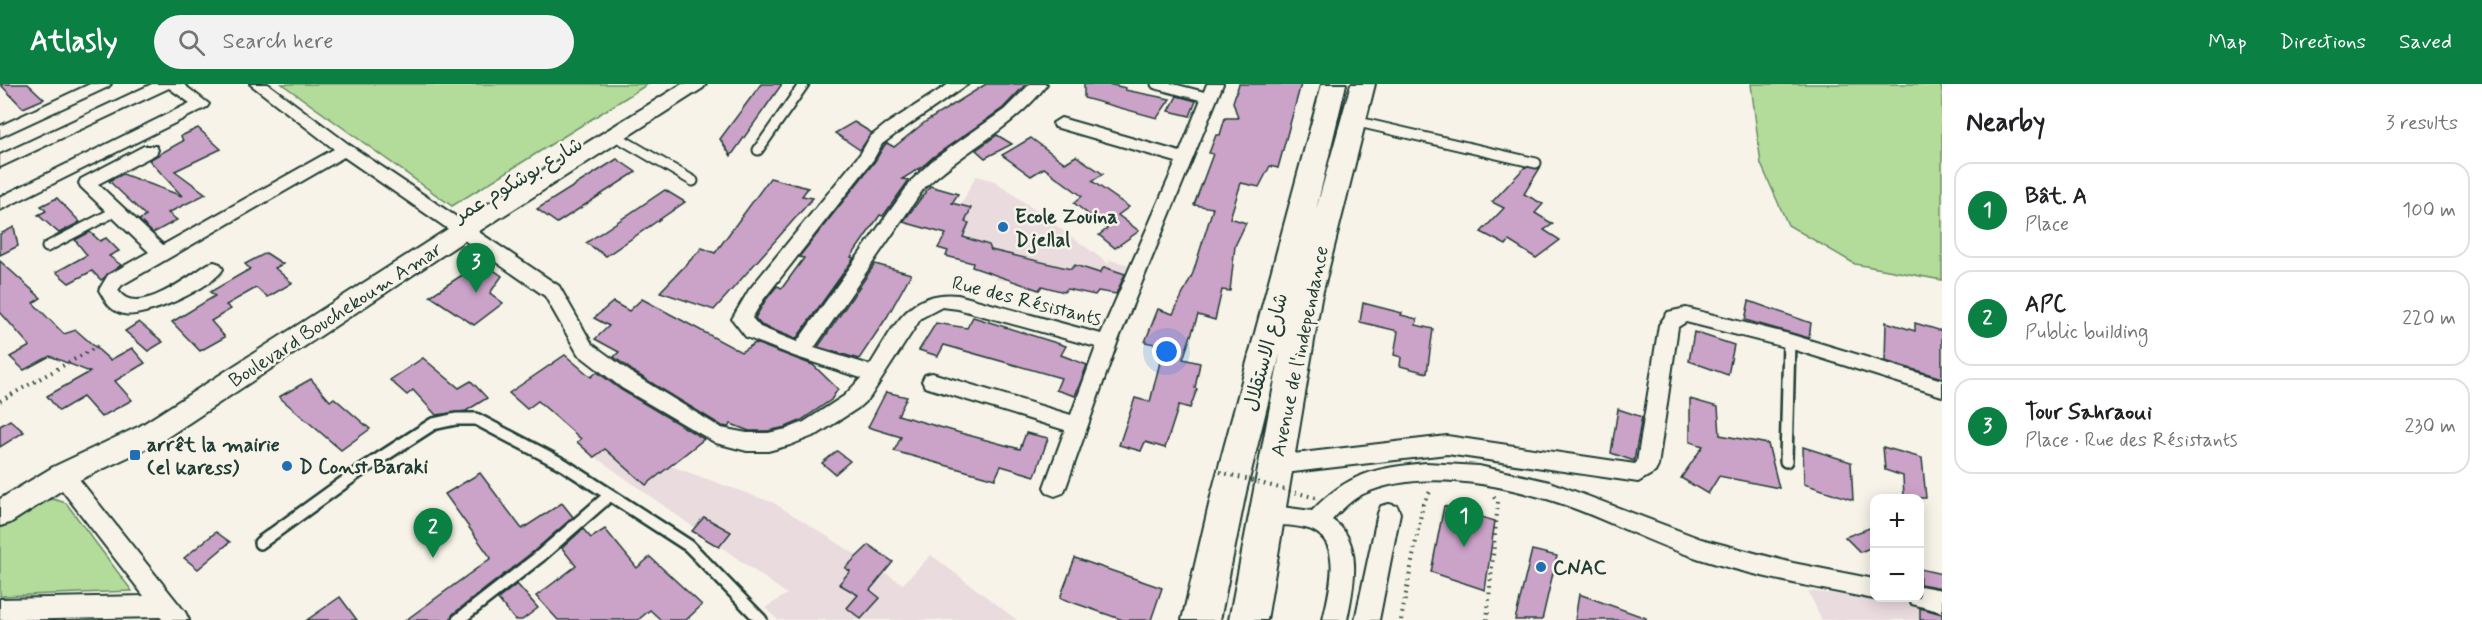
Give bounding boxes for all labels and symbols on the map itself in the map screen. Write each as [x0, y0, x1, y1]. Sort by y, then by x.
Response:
street label: شارع بوشكوم عمر [448, 131, 589, 231]
place label: Ecole Zouina Djellal [1015, 204, 1118, 254]
marker: Ecole Zouina Djellal [996, 220, 1010, 234]
street label: Boulevard Bouchekoum Amar [224, 236, 448, 394]
pin: 3 [456, 244, 496, 293]
street label: Avenue de l'independance [1265, 244, 1336, 459]
street label: Rue des Résistants [949, 270, 1104, 333]
street label: شارع الاستقلال [1238, 290, 1295, 415]
your location [1152, 337, 1181, 366]
place label: arrêt la mairie (el karess) [147, 432, 280, 482]
marker: arrêt la mairie (el karess) [128, 448, 142, 462]
place label: D Const Baraki [299, 454, 429, 481]
marker: D Const Baraki [280, 459, 294, 473]
pin: 1 [1444, 498, 1484, 547]
pin: 2 [414, 508, 452, 558]
place label: CNAC [1553, 555, 1606, 582]
marker: CNAC [1534, 560, 1548, 574]

